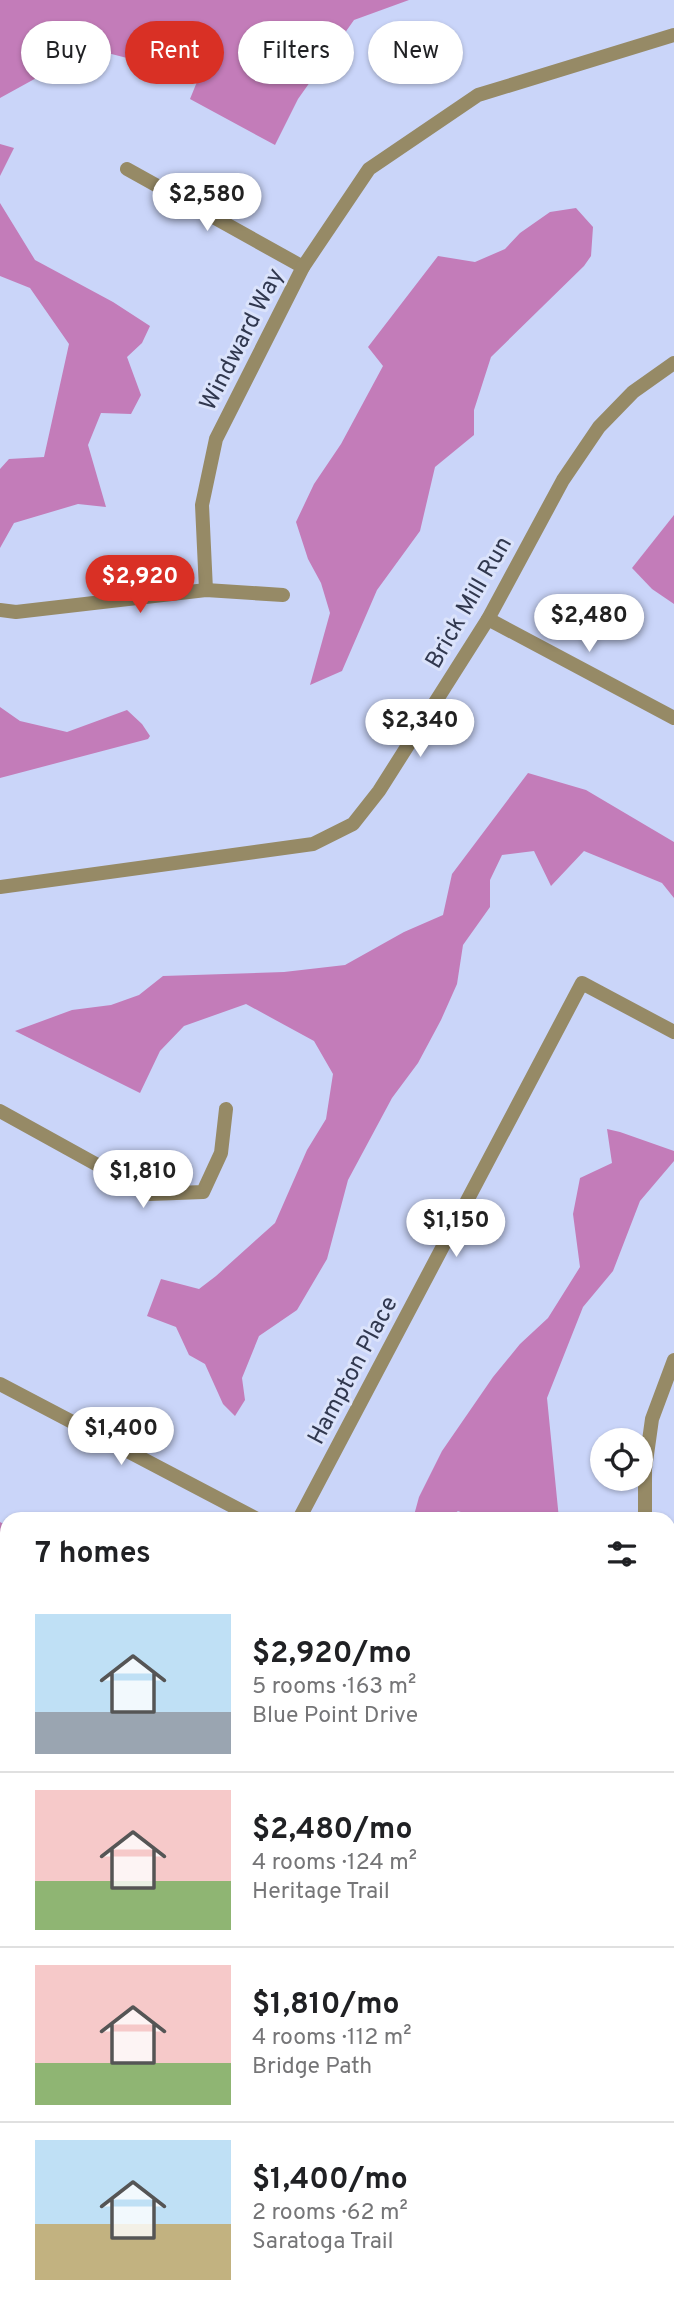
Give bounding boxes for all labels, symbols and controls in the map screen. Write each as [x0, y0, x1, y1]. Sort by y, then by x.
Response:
chip: Buy [21, 21, 111, 84]
chip: Rent [125, 21, 224, 84]
chip: Filters [238, 21, 354, 84]
chip: New [368, 21, 463, 84]
pin: $2,580 [150, 174, 264, 233]
text: $2,580 [169, 181, 245, 210]
street label: Windward Way [194, 264, 291, 416]
street label: Brick Mill Run [420, 531, 520, 675]
pin: $2,920 [83, 556, 197, 615]
text: $2,920 [102, 563, 179, 592]
pin: $2,480 [532, 594, 646, 654]
text: $2,480 [550, 602, 628, 631]
pin: $2,340 [363, 700, 477, 759]
text: $2,340 [381, 707, 459, 736]
pin: $1,810 [86, 1150, 200, 1210]
text: $1,810 [109, 1158, 177, 1187]
pin: $1,150 [399, 1200, 513, 1259]
text: $1,150 [422, 1207, 490, 1236]
street label: Hampton Place [302, 1292, 405, 1450]
pin: $1,400 [64, 1408, 178, 1467]
text: $1,400 [84, 1415, 158, 1444]
map controls [590, 1428, 653, 1491]
button: locate [590, 1428, 653, 1491]
icon: filters [603, 1535, 641, 1573]
text: 7 homes [35, 1536, 151, 1573]
text: $2,920/mo [252, 1636, 412, 1673]
icon: home [91, 1642, 175, 1726]
text: 5 rooms · 163 m² [252, 1673, 416, 1702]
text: Blue Point Drive [252, 1702, 418, 1731]
text: $2,480/mo [252, 1812, 412, 1849]
icon: home [91, 1818, 175, 1902]
text: 4 rooms · 124 m² [252, 1849, 417, 1878]
text: Heritage Trail [252, 1878, 390, 1907]
text: $1,810/mo [252, 1987, 400, 2024]
icon: home [91, 1993, 175, 2077]
text: 4 rooms · 112 m² [252, 2024, 412, 2053]
text: Bridge Path [252, 2053, 372, 2082]
text: $1,400/mo [252, 2162, 408, 2199]
icon: home [91, 2168, 175, 2252]
text: 2 rooms · 62 m² [252, 2199, 408, 2228]
text: Saratoga Trail [252, 2228, 394, 2257]

